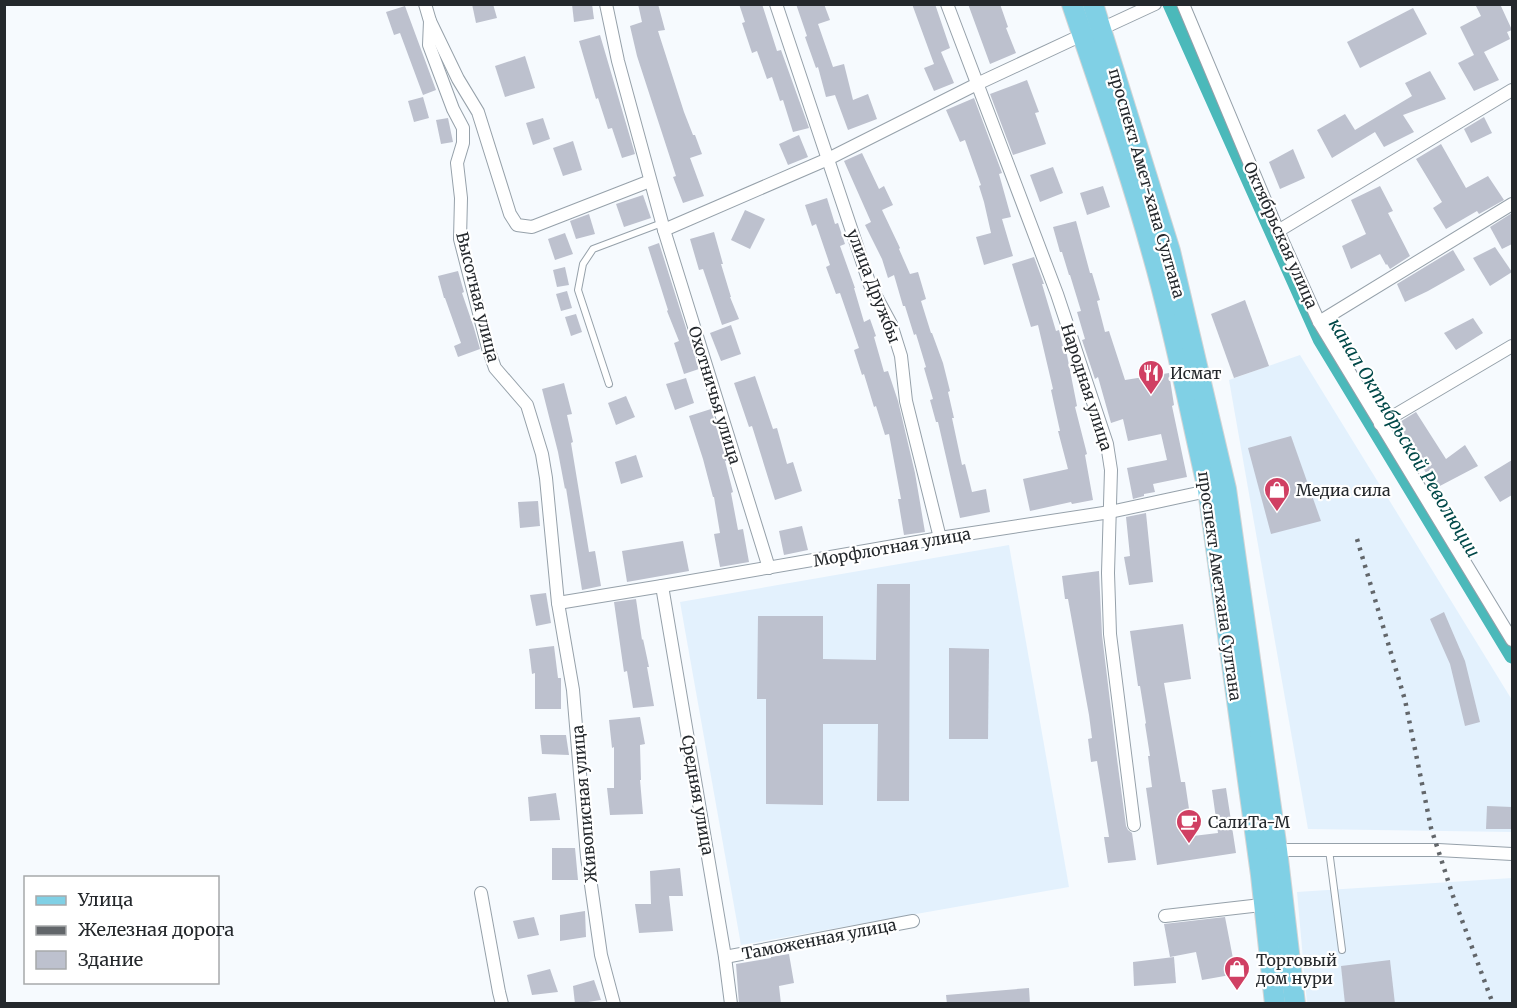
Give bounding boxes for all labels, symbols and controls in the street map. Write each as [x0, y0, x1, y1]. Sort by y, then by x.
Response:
street label: проспект Амет-хана Султана [1105, 66, 1190, 301]
street label: Октябрьская улица [1240, 159, 1323, 312]
street label: улица Дружбы [843, 226, 905, 346]
street label: Высотная улица [452, 230, 504, 364]
water label: канал Октябрьской Революции [1324, 314, 1485, 562]
street label: Народная улица [1057, 321, 1117, 453]
street label: Охотничья улица [685, 324, 746, 467]
restaurant icon: Исмат [1136, 358, 1166, 396]
place label: Исмат [1170, 363, 1222, 383]
street label: проспект Аметхана Султана [1194, 470, 1246, 702]
shop icon: Медиа сила [1262, 475, 1292, 513]
place label: Медиа сила [1296, 480, 1391, 500]
street label: Морфлотная улица [812, 523, 973, 571]
street label: Живописная улица [567, 724, 601, 884]
street label: Средняя улица [678, 733, 718, 857]
cafe icon: СалиТа-М [1174, 807, 1204, 845]
place label: СалиТа-М [1208, 812, 1290, 832]
legend [24, 876, 219, 984]
text: Улица [77, 888, 133, 911]
street label: Таможенная улица [740, 914, 898, 964]
text: Железная дорога [78, 918, 235, 941]
text: Здание [78, 948, 143, 971]
place label: Торговый дом нури [1255, 950, 1337, 988]
shop icon: Торговый дом нури [1222, 954, 1252, 992]

